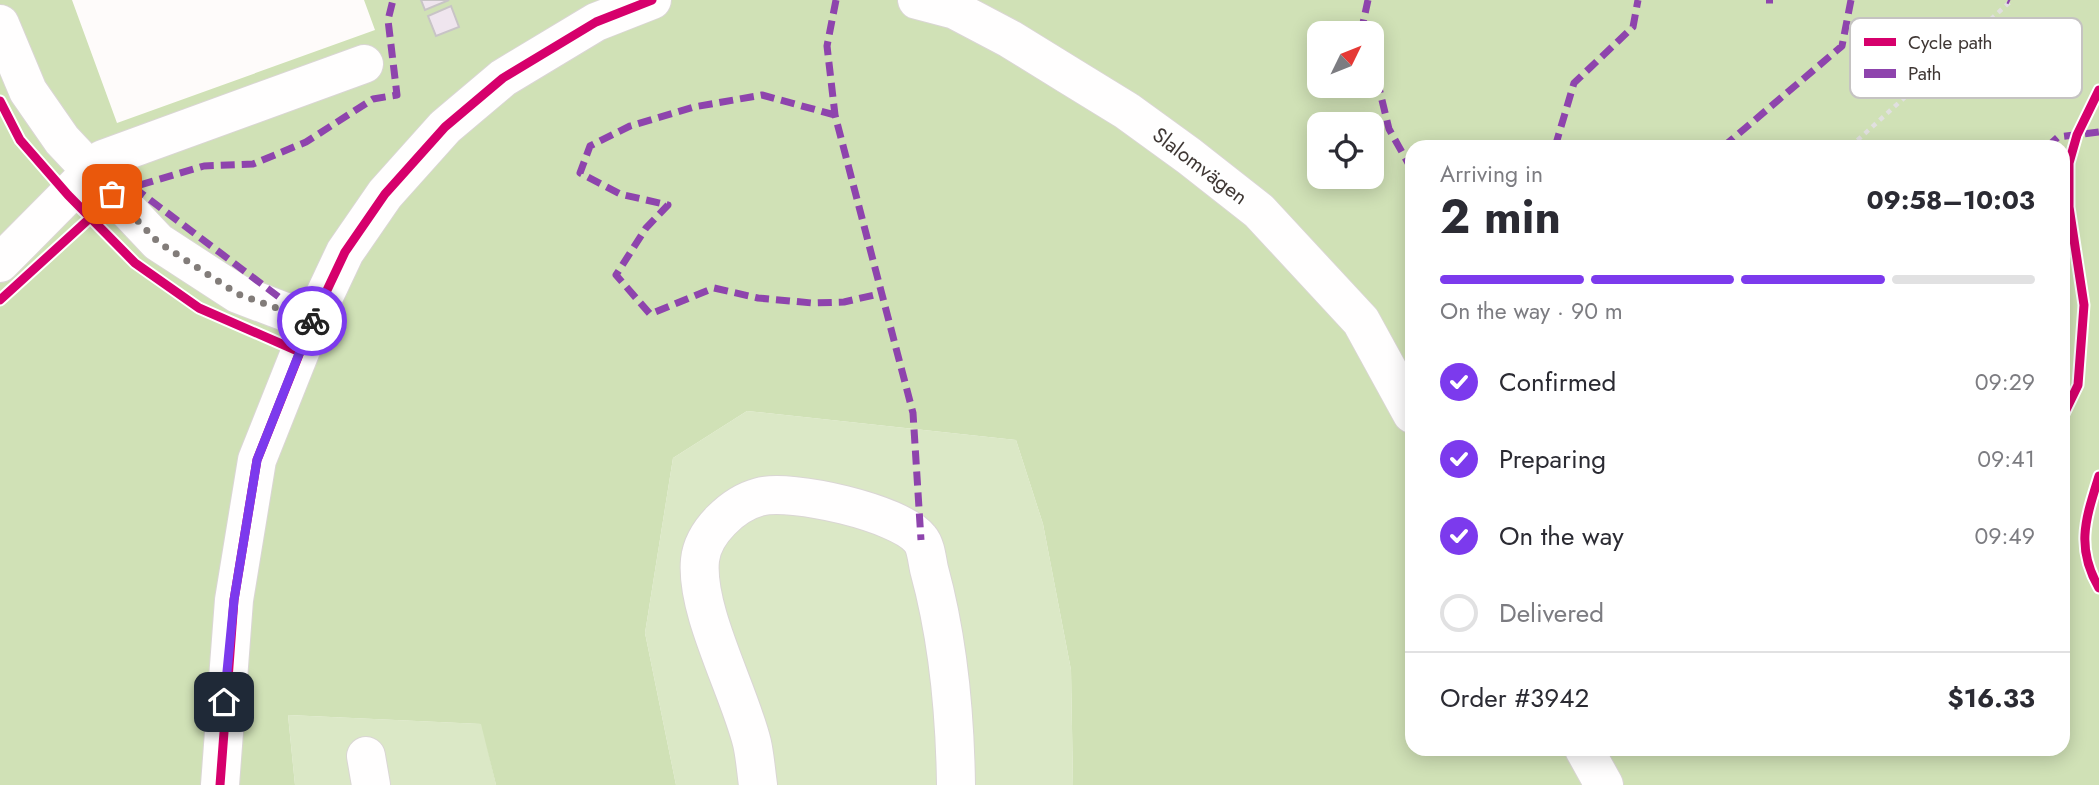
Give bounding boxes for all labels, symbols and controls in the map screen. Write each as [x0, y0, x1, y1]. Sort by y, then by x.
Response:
legend [1850, 18, 2082, 98]
north arrow [1307, 21, 1384, 98]
map controls [1307, 21, 1384, 189]
text: Cycle path [1908, 29, 1993, 56]
text: Path [1908, 60, 1942, 87]
button: locate [1307, 112, 1384, 189]
street label: Slalomvägen [1146, 120, 1254, 212]
text: Arriving in [1440, 157, 1543, 191]
pin [82, 164, 142, 224]
icon: bag [93, 175, 131, 213]
text: 09:58–10:03 [1866, 181, 2035, 219]
text: 2 min [1440, 184, 1561, 250]
courier [277, 286, 347, 356]
text: On the way · 90 m [1440, 294, 1623, 328]
icon: bike [293, 302, 331, 340]
icon: check [1440, 363, 1478, 401]
text: Confirmed [1499, 363, 1616, 401]
text: 09:29 [1975, 365, 2035, 399]
icon: check [1440, 440, 1478, 478]
text: Preparing [1499, 440, 1606, 478]
text: 09:41 [1977, 442, 2035, 476]
icon: check [1440, 517, 1478, 555]
text: On the way [1499, 517, 1624, 555]
text: 09:49 [1974, 519, 2035, 553]
text: Delivered [1499, 594, 1604, 632]
pin [194, 672, 254, 732]
text: Order #3942 [1440, 679, 1589, 717]
text: $16.33 [1948, 679, 2035, 717]
icon: home [205, 683, 243, 721]

